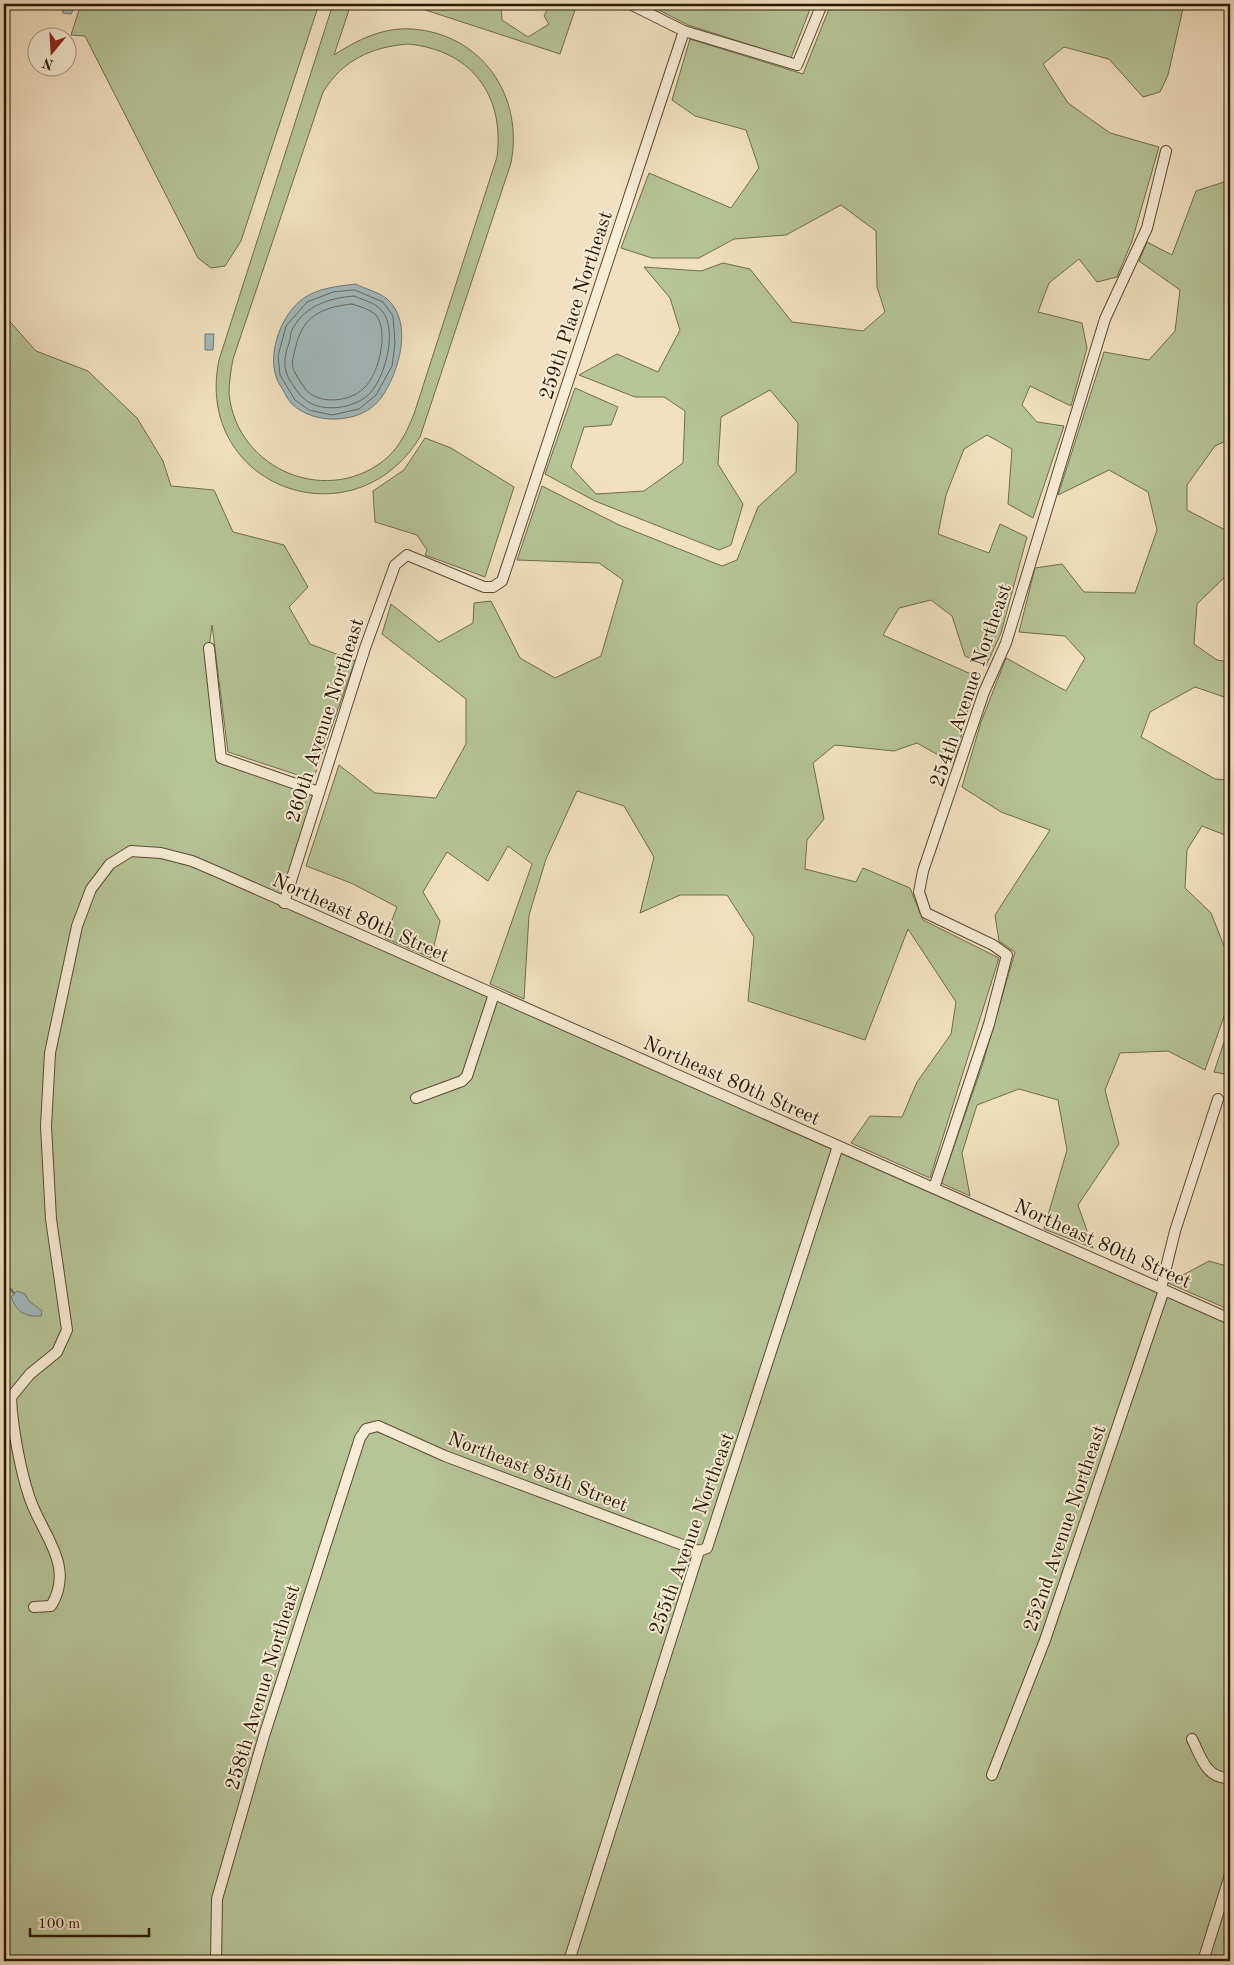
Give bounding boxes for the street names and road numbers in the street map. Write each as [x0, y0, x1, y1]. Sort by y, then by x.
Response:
street label: 259th Place Northeast [537, 209, 617, 402]
street label: 254th Avenue Northeast [928, 581, 1016, 790]
street label: 260th Avenue Northeast [283, 616, 368, 825]
street label: Northeast 80th Street [269, 871, 452, 967]
street label: Northeast 80th Street [640, 1034, 823, 1130]
street label: Northeast 80th Street [1011, 1197, 1194, 1293]
street label: 252nd Avenue Northeast [1021, 1423, 1111, 1634]
street label: Northeast 85th Street [444, 1429, 630, 1517]
street label: 255th Avenue Northeast [647, 1430, 739, 1637]
street label: 258th Avenue Northeast [223, 1583, 305, 1793]

